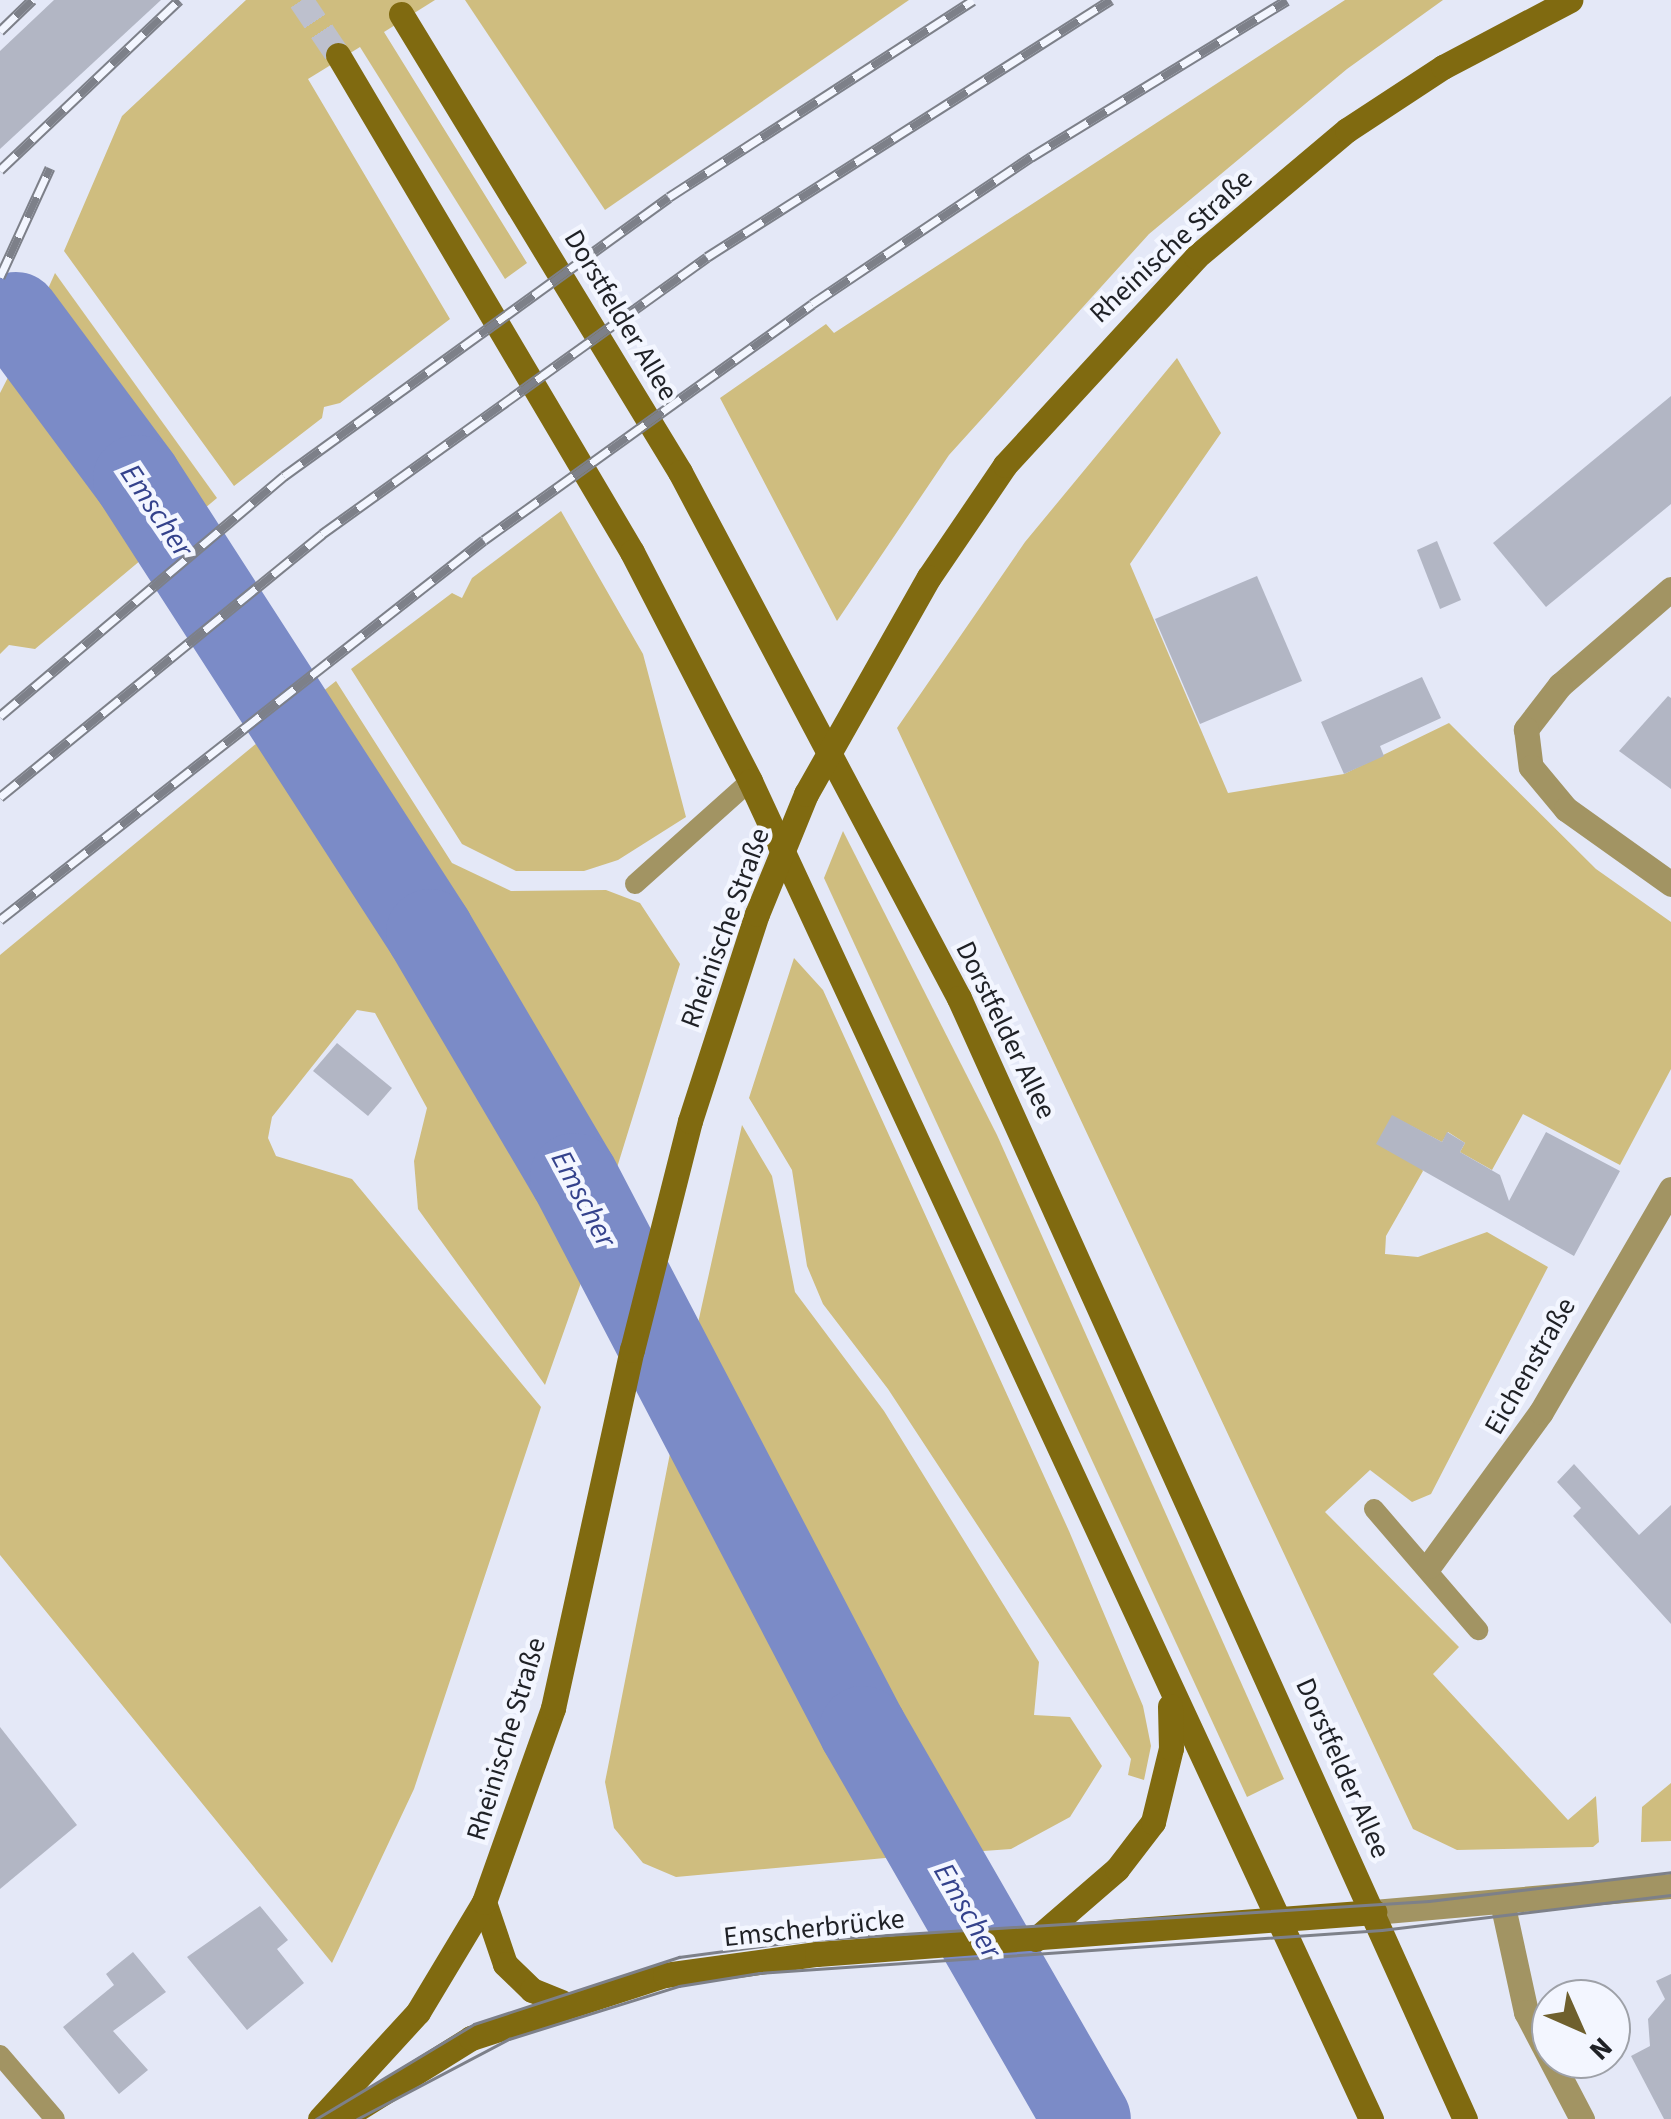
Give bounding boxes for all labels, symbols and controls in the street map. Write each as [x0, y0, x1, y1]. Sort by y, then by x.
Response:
street label: Rheinische Straße [1083, 162, 1259, 330]
street label: Dorstfelder Allee [557, 223, 685, 407]
water label: Emscher [112, 458, 200, 564]
street label: Rheinische Straße [673, 823, 777, 1033]
street label: Dorstfelder Allee [949, 936, 1063, 1124]
water label: Emscher [543, 1144, 623, 1254]
street label: Eichenstraße [1477, 1291, 1583, 1441]
street label: Rheinische Straße [459, 1634, 553, 1844]
street label: Dorstfelder Allee [1288, 1673, 1398, 1863]
water label: Emscher [925, 1857, 1009, 1965]
street label: Emscherbrücke [722, 1902, 906, 1954]
north arrow [1531, 1979, 1631, 2079]
text: N [1580, 2028, 1622, 2070]

